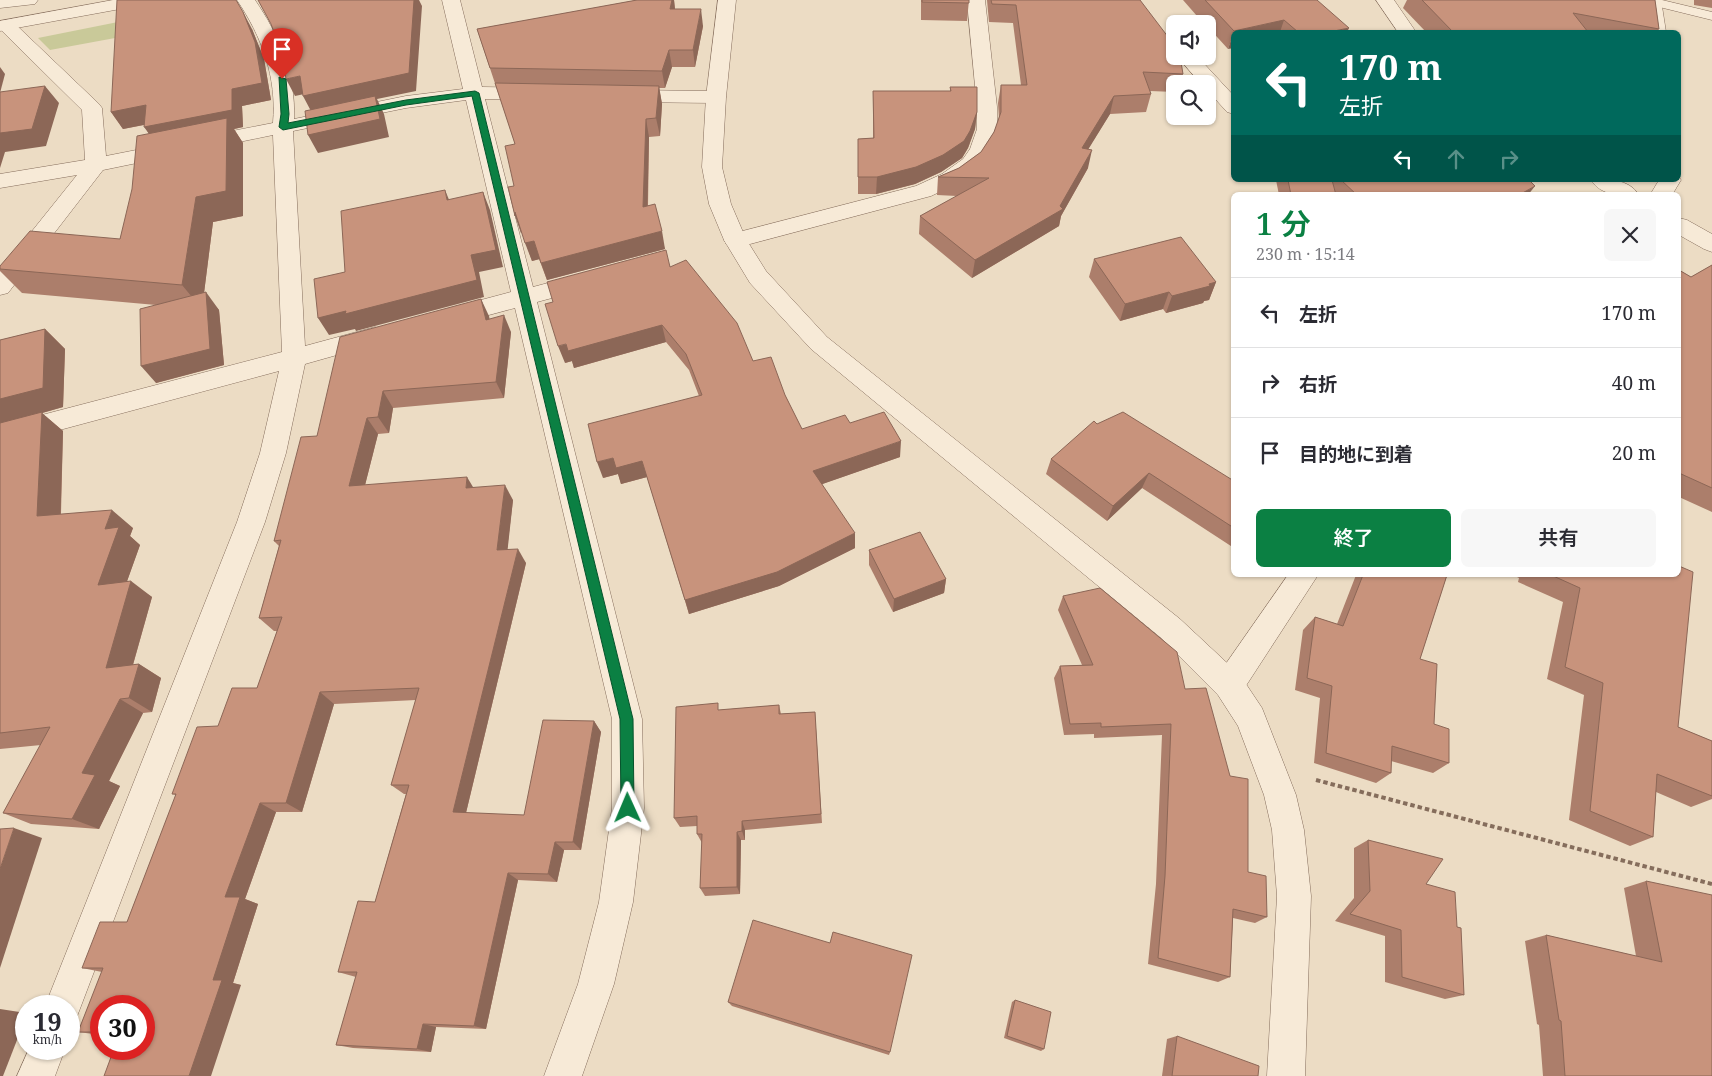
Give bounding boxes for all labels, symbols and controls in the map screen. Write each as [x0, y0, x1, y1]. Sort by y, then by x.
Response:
map controls [1166, 15, 1216, 125]
button: sound [1166, 15, 1216, 65]
pin [261, 28, 303, 79]
icon: arrive [268, 35, 296, 63]
text: 170 m [1339, 43, 1442, 90]
icon: left [1256, 50, 1321, 115]
button: search [1166, 75, 1216, 125]
text: 左折 [1339, 90, 1383, 120]
icon: left [1389, 145, 1417, 173]
icon: ahead [1442, 145, 1470, 173]
icon: right [1495, 145, 1523, 173]
text: 1 分 [1256, 203, 1311, 244]
button: close [1604, 209, 1656, 261]
text: 230 m · 15:14 [1256, 243, 1355, 265]
icon: left [1256, 299, 1284, 327]
text: 170 m [1601, 300, 1656, 326]
text: 左折 [1299, 301, 1337, 327]
icon: right [1256, 369, 1284, 397]
text: 40 m [1612, 370, 1656, 396]
text: 右折 [1299, 371, 1337, 397]
icon: arrive [1256, 439, 1284, 467]
text: 20 m [1612, 440, 1656, 466]
text: 目的地に到着 [1299, 441, 1413, 467]
button: 終了 [1256, 509, 1451, 567]
button: 共有 [1461, 509, 1656, 567]
position arrow [601, 781, 653, 833]
speed limit sign: 30 [90, 995, 155, 1060]
text: 19 [33, 1004, 62, 1038]
text: km/h [33, 1031, 62, 1048]

